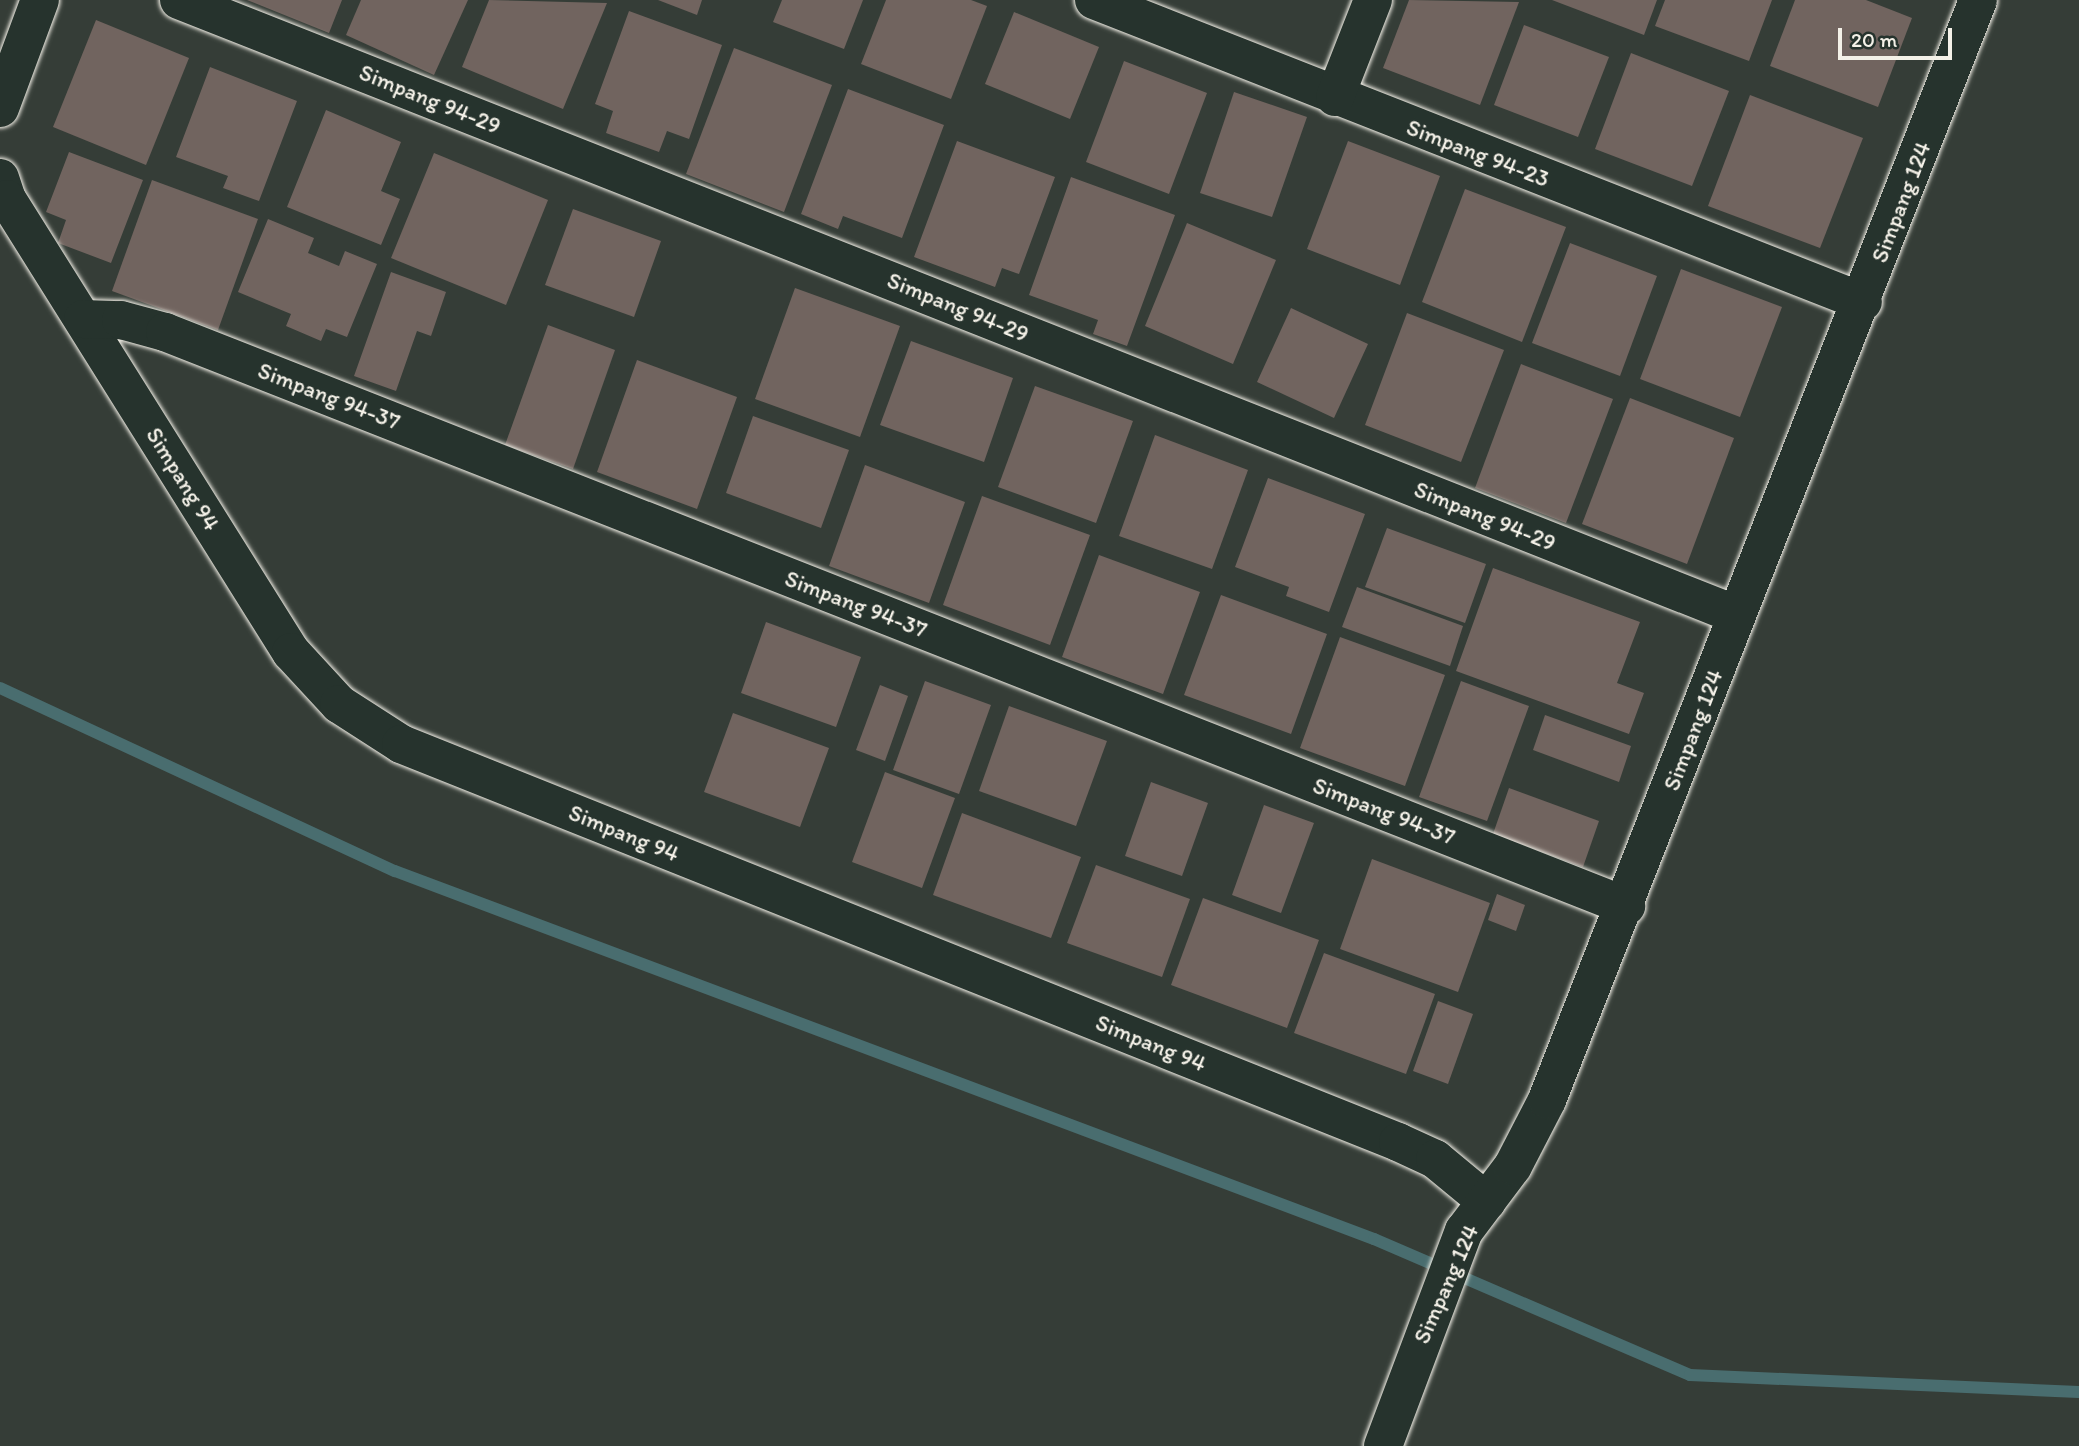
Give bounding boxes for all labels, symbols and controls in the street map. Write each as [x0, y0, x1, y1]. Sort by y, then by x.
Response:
scale bar [1841, 14, 1955, 58]
text: 20 m [1851, 27, 1897, 52]
street label: Simpang 94-29 [355, 58, 505, 140]
street label: Simpang 94-23 [1403, 113, 1553, 193]
street label: Simpang 124 [1865, 138, 1937, 266]
street label: Simpang 94-29 [883, 266, 1033, 348]
street label: Simpang 94-37 [254, 356, 404, 436]
street label: Simpang 94 [140, 422, 226, 536]
street label: Simpang 94-29 [1410, 475, 1560, 557]
street label: Simpang 94-37 [781, 564, 931, 644]
street label: Simpang 124 [1657, 666, 1729, 794]
street label: Simpang 94-37 [1309, 771, 1459, 851]
street label: Simpang 94 [565, 798, 683, 868]
street label: Simpang 94 [1092, 1008, 1210, 1078]
street label: Simpang 124 [1407, 1220, 1485, 1348]

